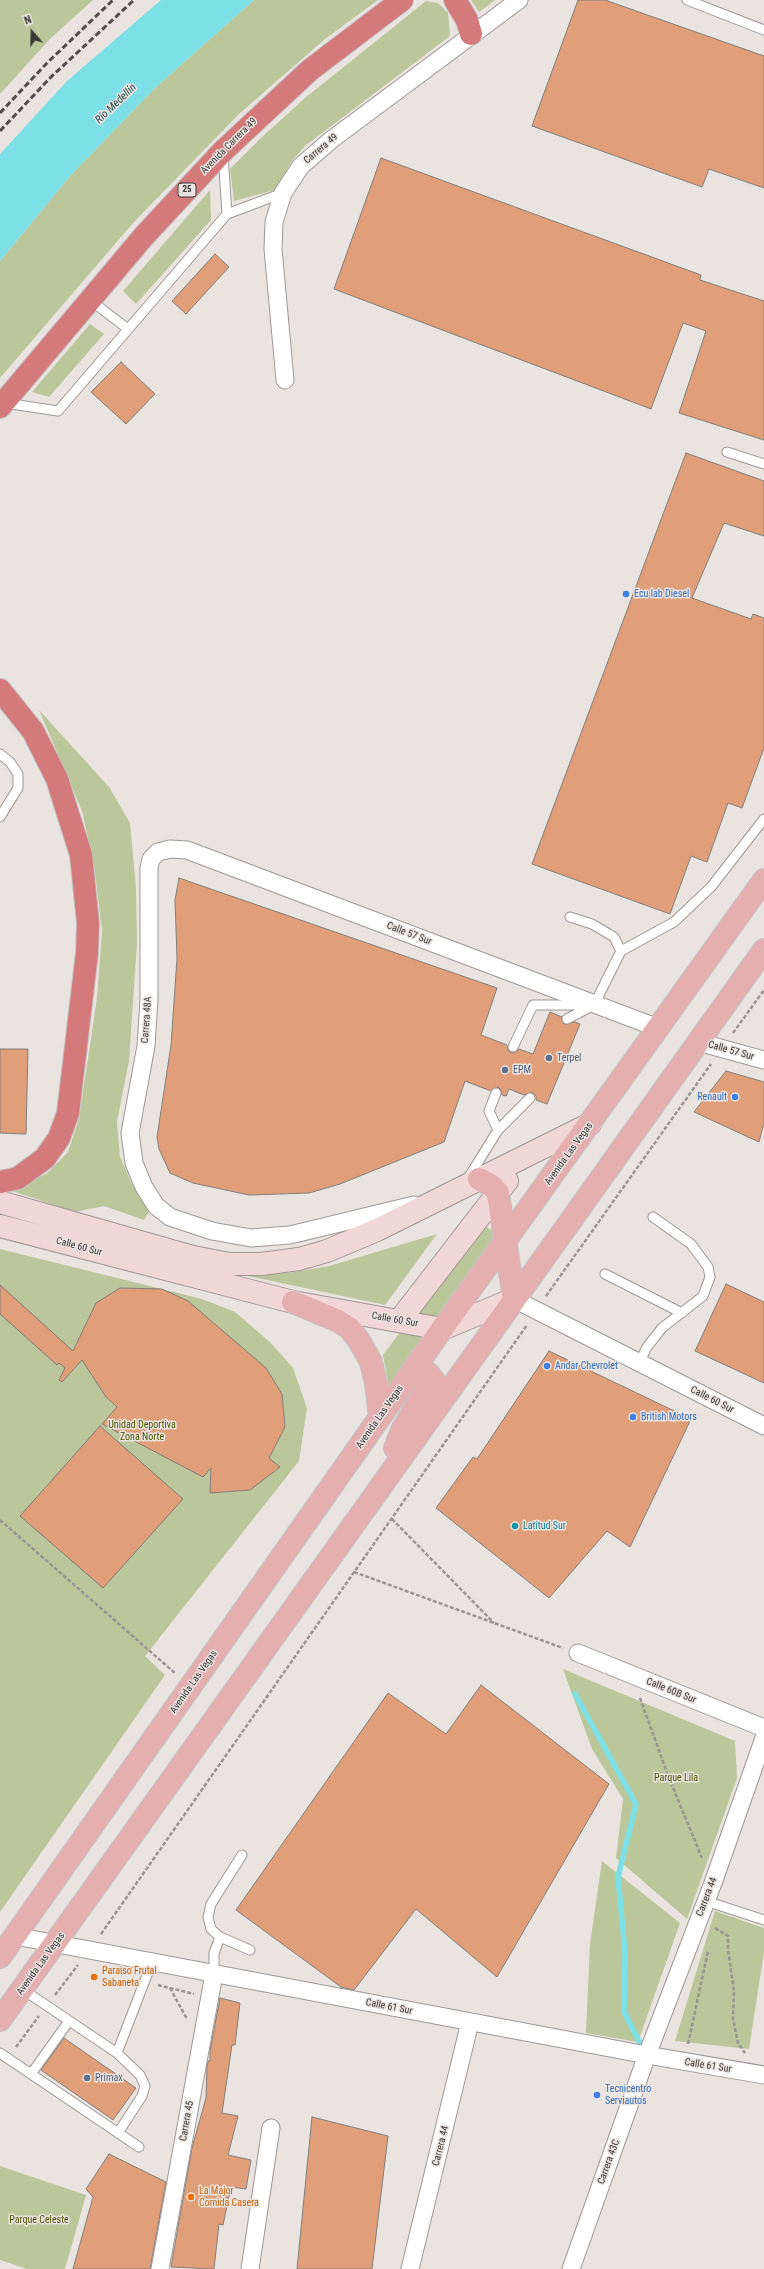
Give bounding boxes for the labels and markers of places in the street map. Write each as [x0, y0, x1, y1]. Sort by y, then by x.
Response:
place label: Ecu lab Diesel [634, 588, 689, 600]
marker: Ecu lab Diesel [621, 589, 631, 599]
place label: Terpel [557, 1052, 581, 1064]
marker: Terpel [544, 1053, 554, 1063]
place label: EPM [513, 1064, 531, 1076]
marker: EPM [500, 1065, 510, 1075]
place label: Renault [697, 1091, 727, 1103]
marker: Renault [730, 1092, 740, 1102]
place label: Andar Chevrolet [555, 1360, 618, 1372]
marker: Andar Chevrolet [542, 1361, 552, 1371]
place label: British Motors [641, 1411, 697, 1423]
marker: British Motors [628, 1412, 638, 1422]
place label: Latitud Sur [523, 1520, 566, 1532]
marker: Latitud Sur [510, 1521, 520, 1531]
place label: Paraiso Frutal Sabaneta [102, 1965, 157, 1988]
marker: Paraiso Frutal Sabaneta [89, 1972, 99, 1982]
place label: Primax [95, 2072, 123, 2084]
marker: Primax [82, 2073, 92, 2083]
place label: Tecnicentro Serviautos [605, 2083, 651, 2106]
marker: Tecnicentro Serviautos [592, 2090, 602, 2100]
place label: La Major Comida Casera [199, 2185, 259, 2208]
marker: La Major Comida Casera [186, 2192, 196, 2202]

